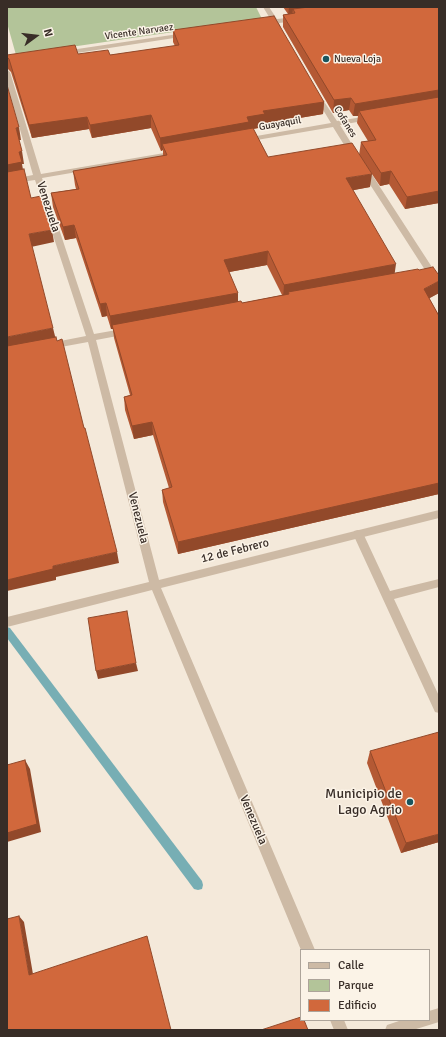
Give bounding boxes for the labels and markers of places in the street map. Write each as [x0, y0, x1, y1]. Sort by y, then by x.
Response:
place label: Nueva Loja [334, 53, 381, 65]
marker: Nueva Loja [321, 54, 331, 64]
place label: Municipio de Lago Agrio [325, 786, 402, 818]
marker: Municipio de Lago Agrio [405, 797, 415, 807]

